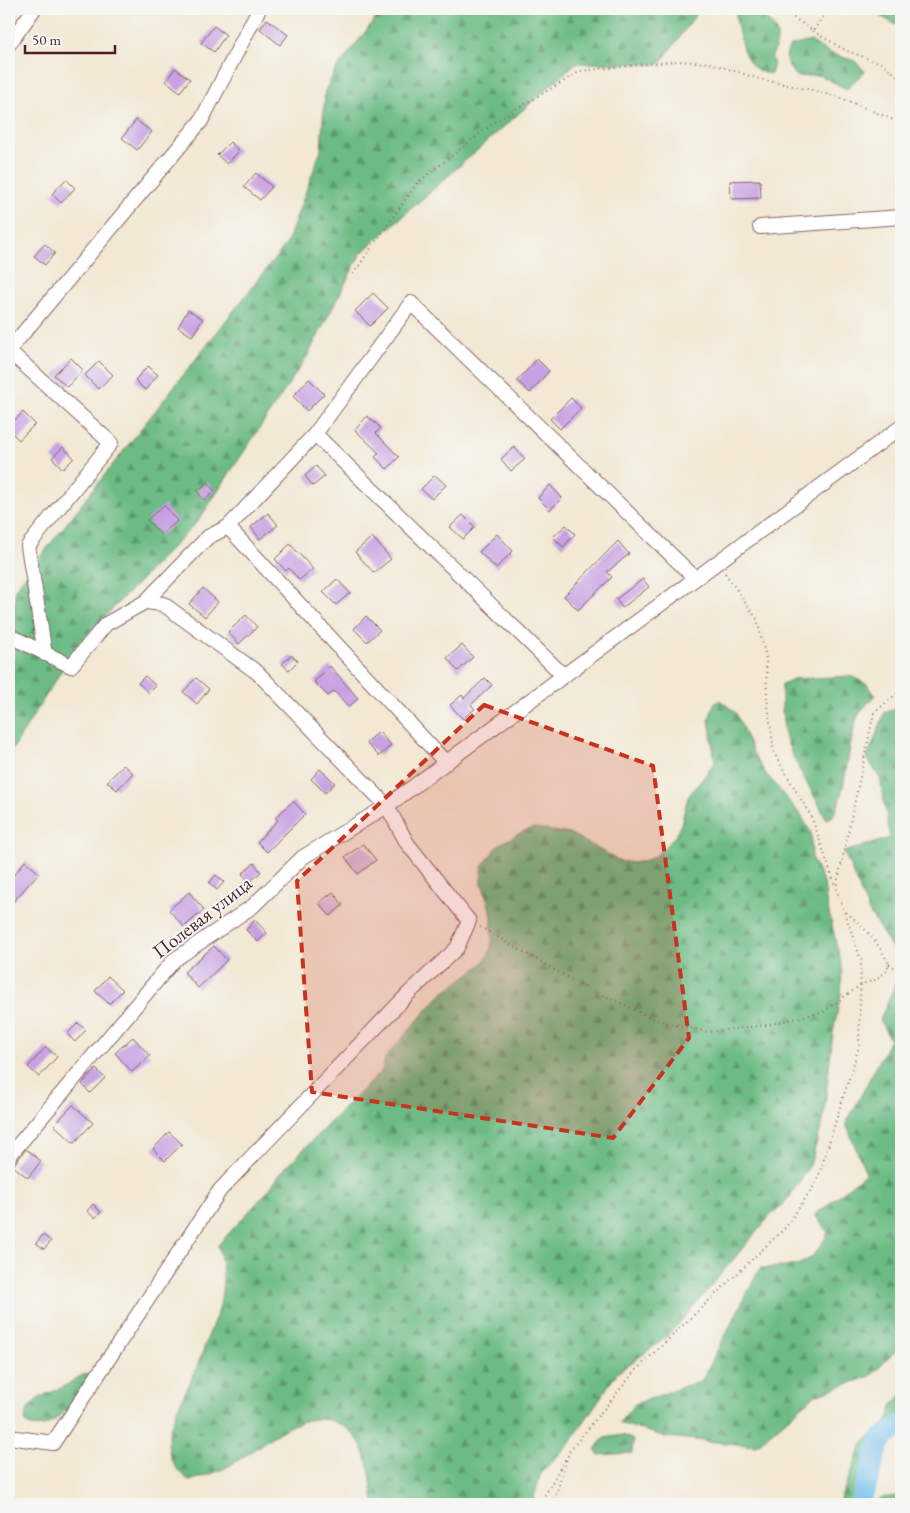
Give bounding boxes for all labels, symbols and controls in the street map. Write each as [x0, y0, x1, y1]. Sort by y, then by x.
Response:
scale bar [25, 22, 115, 54]
text: 50 m [32, 30, 61, 49]
street label: Полевая улица [147, 870, 257, 964]

